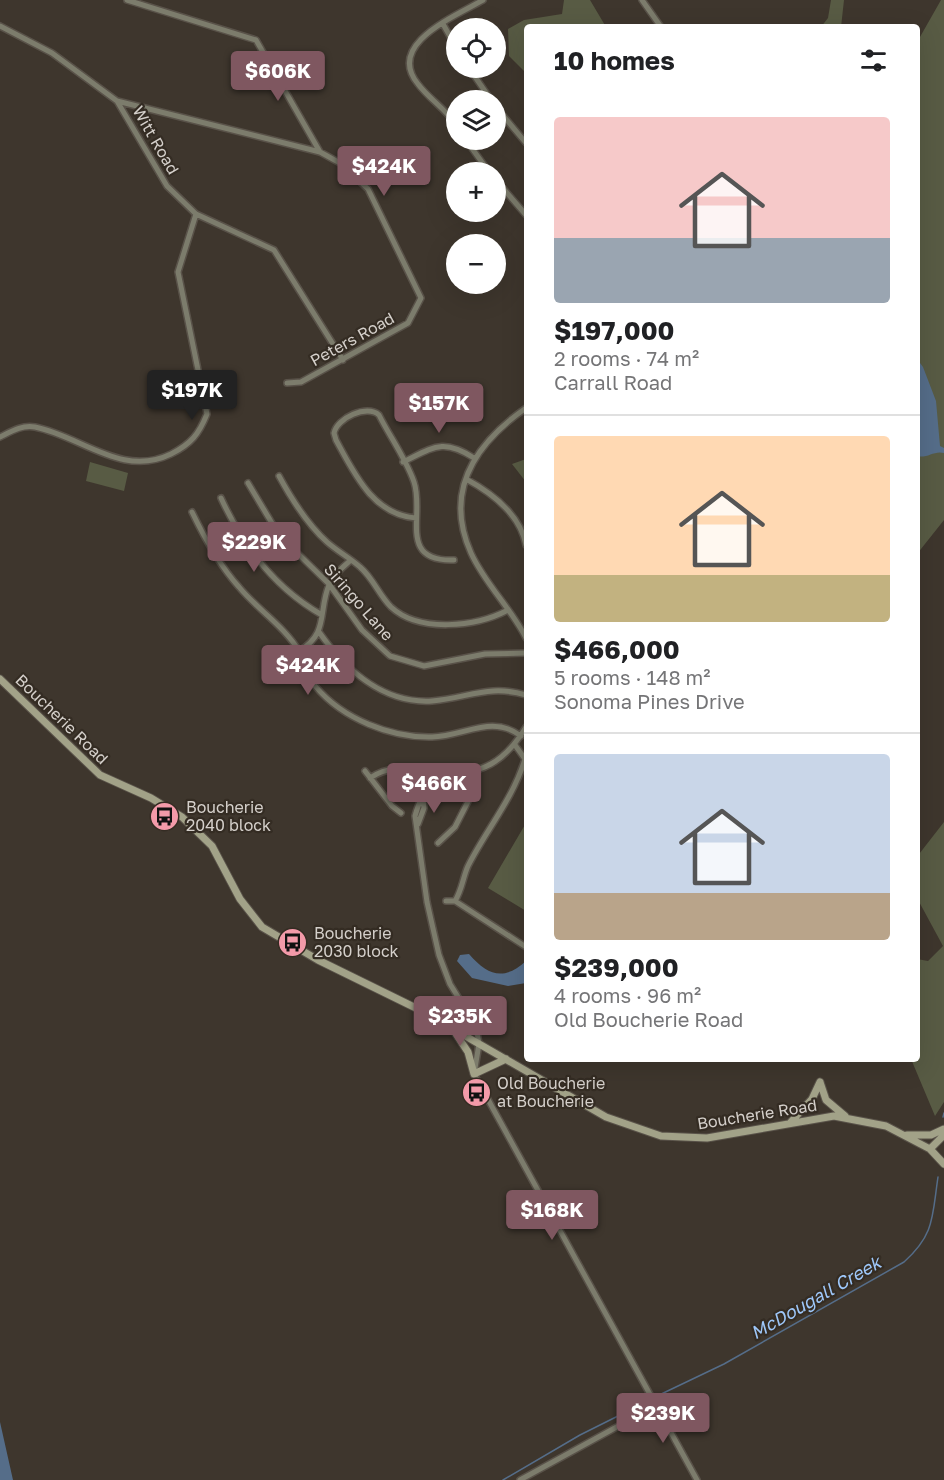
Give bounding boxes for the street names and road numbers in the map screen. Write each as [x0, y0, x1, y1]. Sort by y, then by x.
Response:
street label: Witt Road [128, 102, 184, 178]
street label: Peters Road [306, 308, 398, 370]
street label: Siringo Lane [320, 559, 398, 645]
street label: Boucherie Road [12, 670, 112, 768]
street label: Boucherie Road [696, 1095, 818, 1133]

